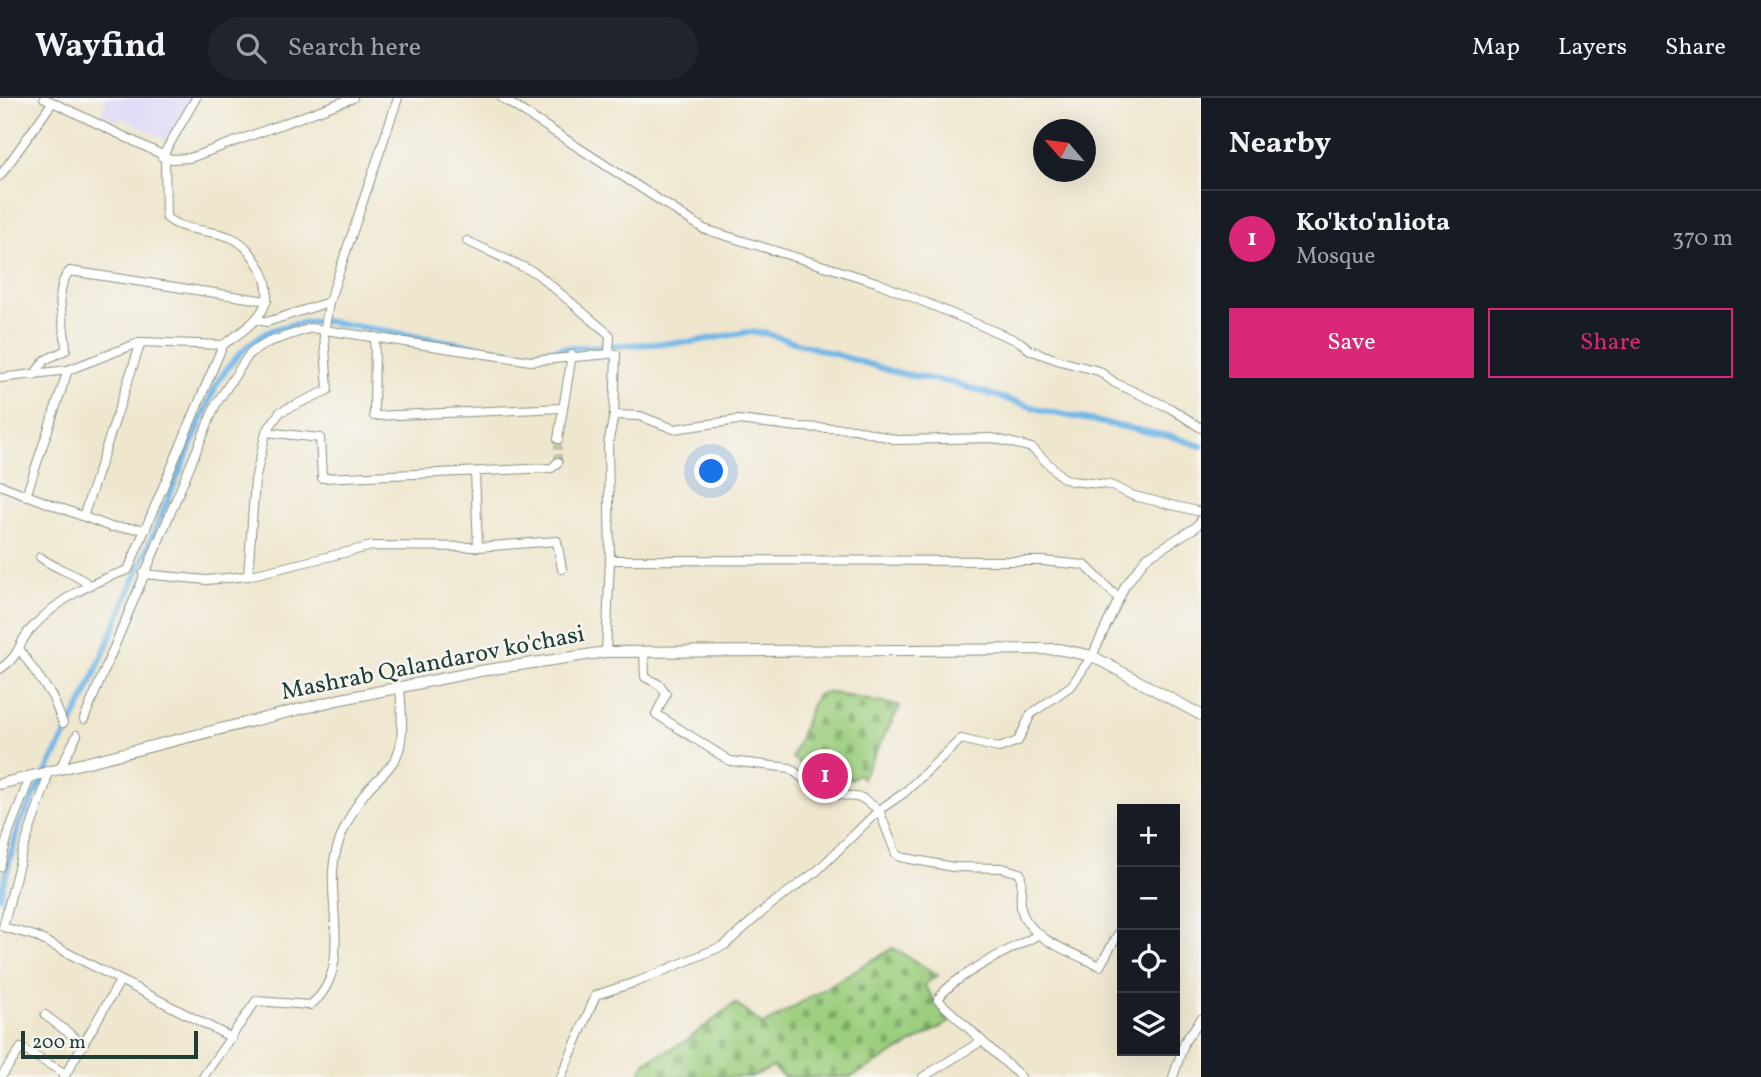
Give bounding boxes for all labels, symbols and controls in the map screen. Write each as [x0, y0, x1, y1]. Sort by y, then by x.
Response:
search box [208, 17, 698, 80]
text: Wayfind [35, 25, 166, 71]
icon: search [232, 29, 270, 67]
text: Search here [288, 30, 421, 66]
text: Map [1472, 31, 1520, 65]
text: Layers [1558, 31, 1627, 65]
text: Share [1665, 31, 1726, 65]
north arrow [1033, 119, 1096, 182]
text: Nearby [1229, 123, 1331, 165]
text: Ko'kto'nliota [1296, 205, 1450, 241]
text: 1 [1247, 223, 1257, 255]
text: 370 m [1672, 223, 1733, 255]
text: Mosque [1296, 241, 1375, 273]
button: Save [1229, 308, 1474, 378]
button: Share [1488, 308, 1733, 378]
your location [694, 454, 728, 488]
street label: Mashrab Qalandarov ko'chasi [278, 618, 588, 710]
pin: 1 [802, 750, 848, 802]
map controls [1117, 804, 1180, 1056]
button: + [1117, 804, 1180, 867]
button: − [1117, 867, 1180, 930]
button: locate [1117, 930, 1180, 993]
button: layers [1117, 993, 1180, 1056]
scale bar [21, 1028, 198, 1060]
text: 200 m [32, 1030, 86, 1056]

